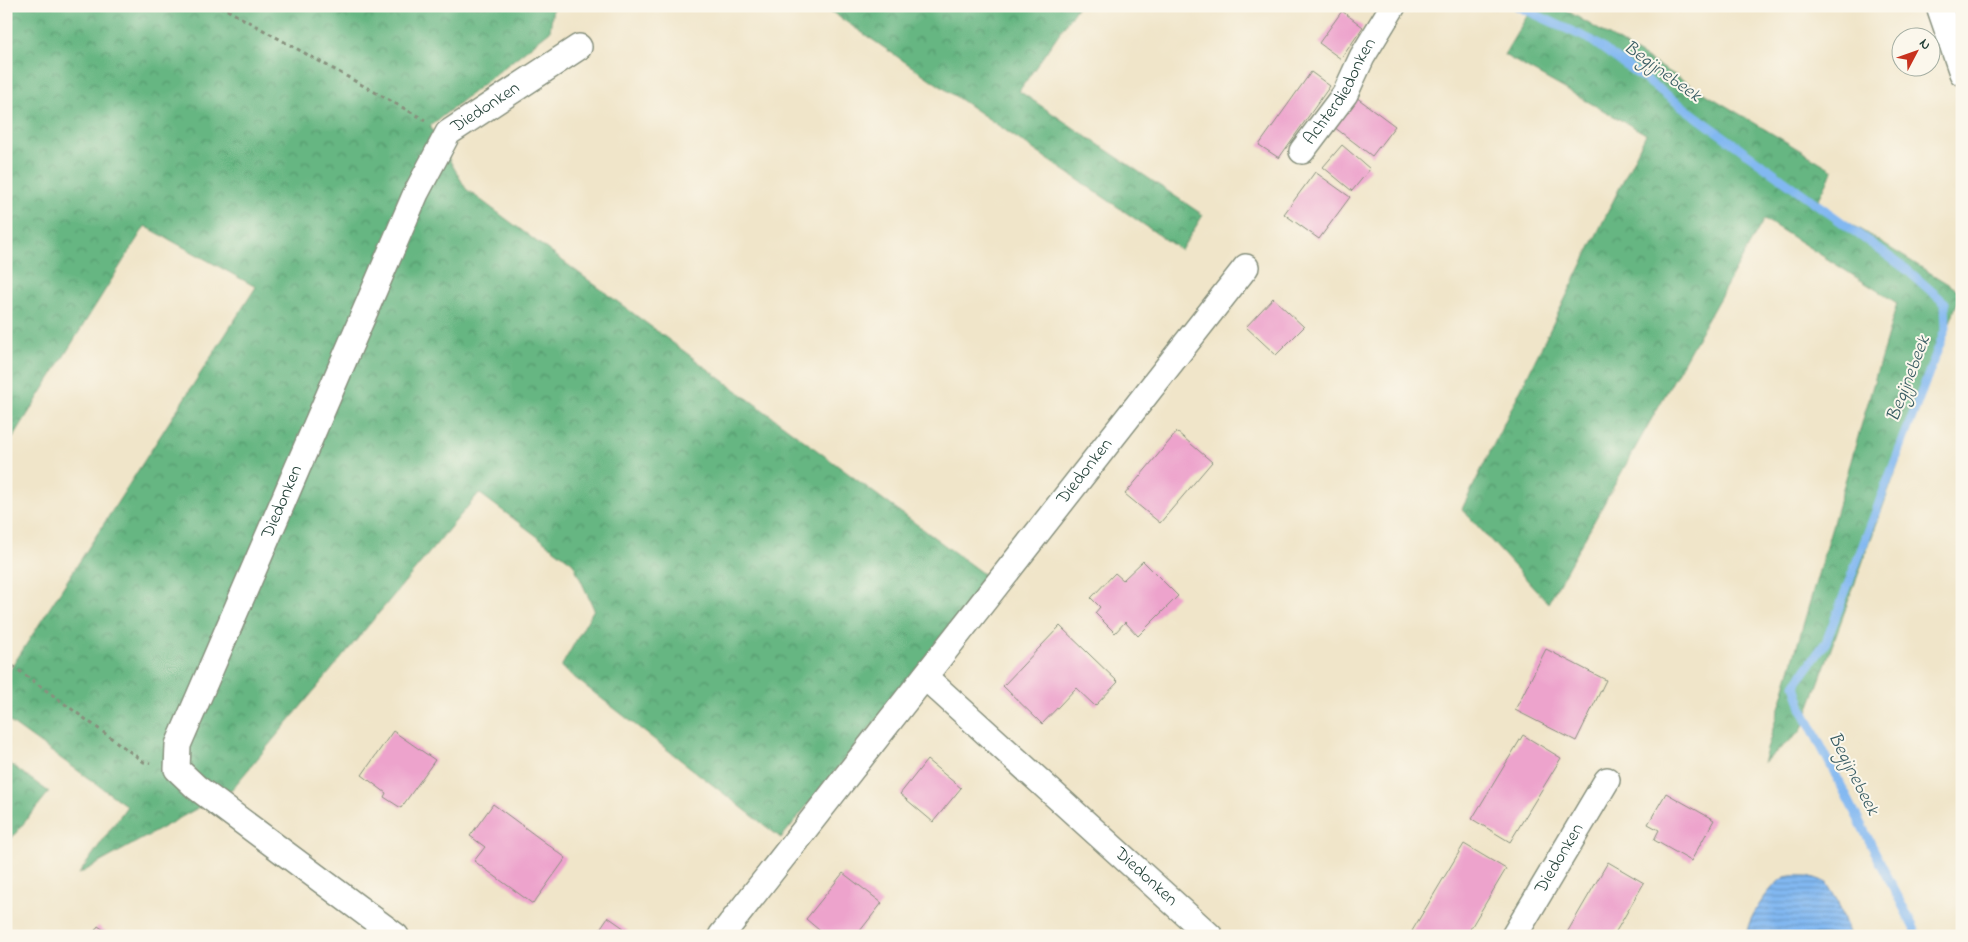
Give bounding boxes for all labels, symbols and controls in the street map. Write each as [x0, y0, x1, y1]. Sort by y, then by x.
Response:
north arrow [1890, 28, 1940, 78]
street label: Achterdiedonken [1298, 33, 1384, 151]
text: N [1914, 34, 1936, 55]
water label: Begijnebeek [1617, 35, 1707, 111]
street label: Diedonken [445, 76, 526, 141]
water label: Begijnebeek [1880, 331, 1939, 426]
street label: Diedonken [1050, 433, 1120, 511]
street label: Diedonken [255, 461, 310, 544]
water label: Begijnebeek [1820, 728, 1886, 821]
street label: Diedonken [1528, 819, 1591, 900]
street label: Diedonken [1107, 841, 1183, 913]

